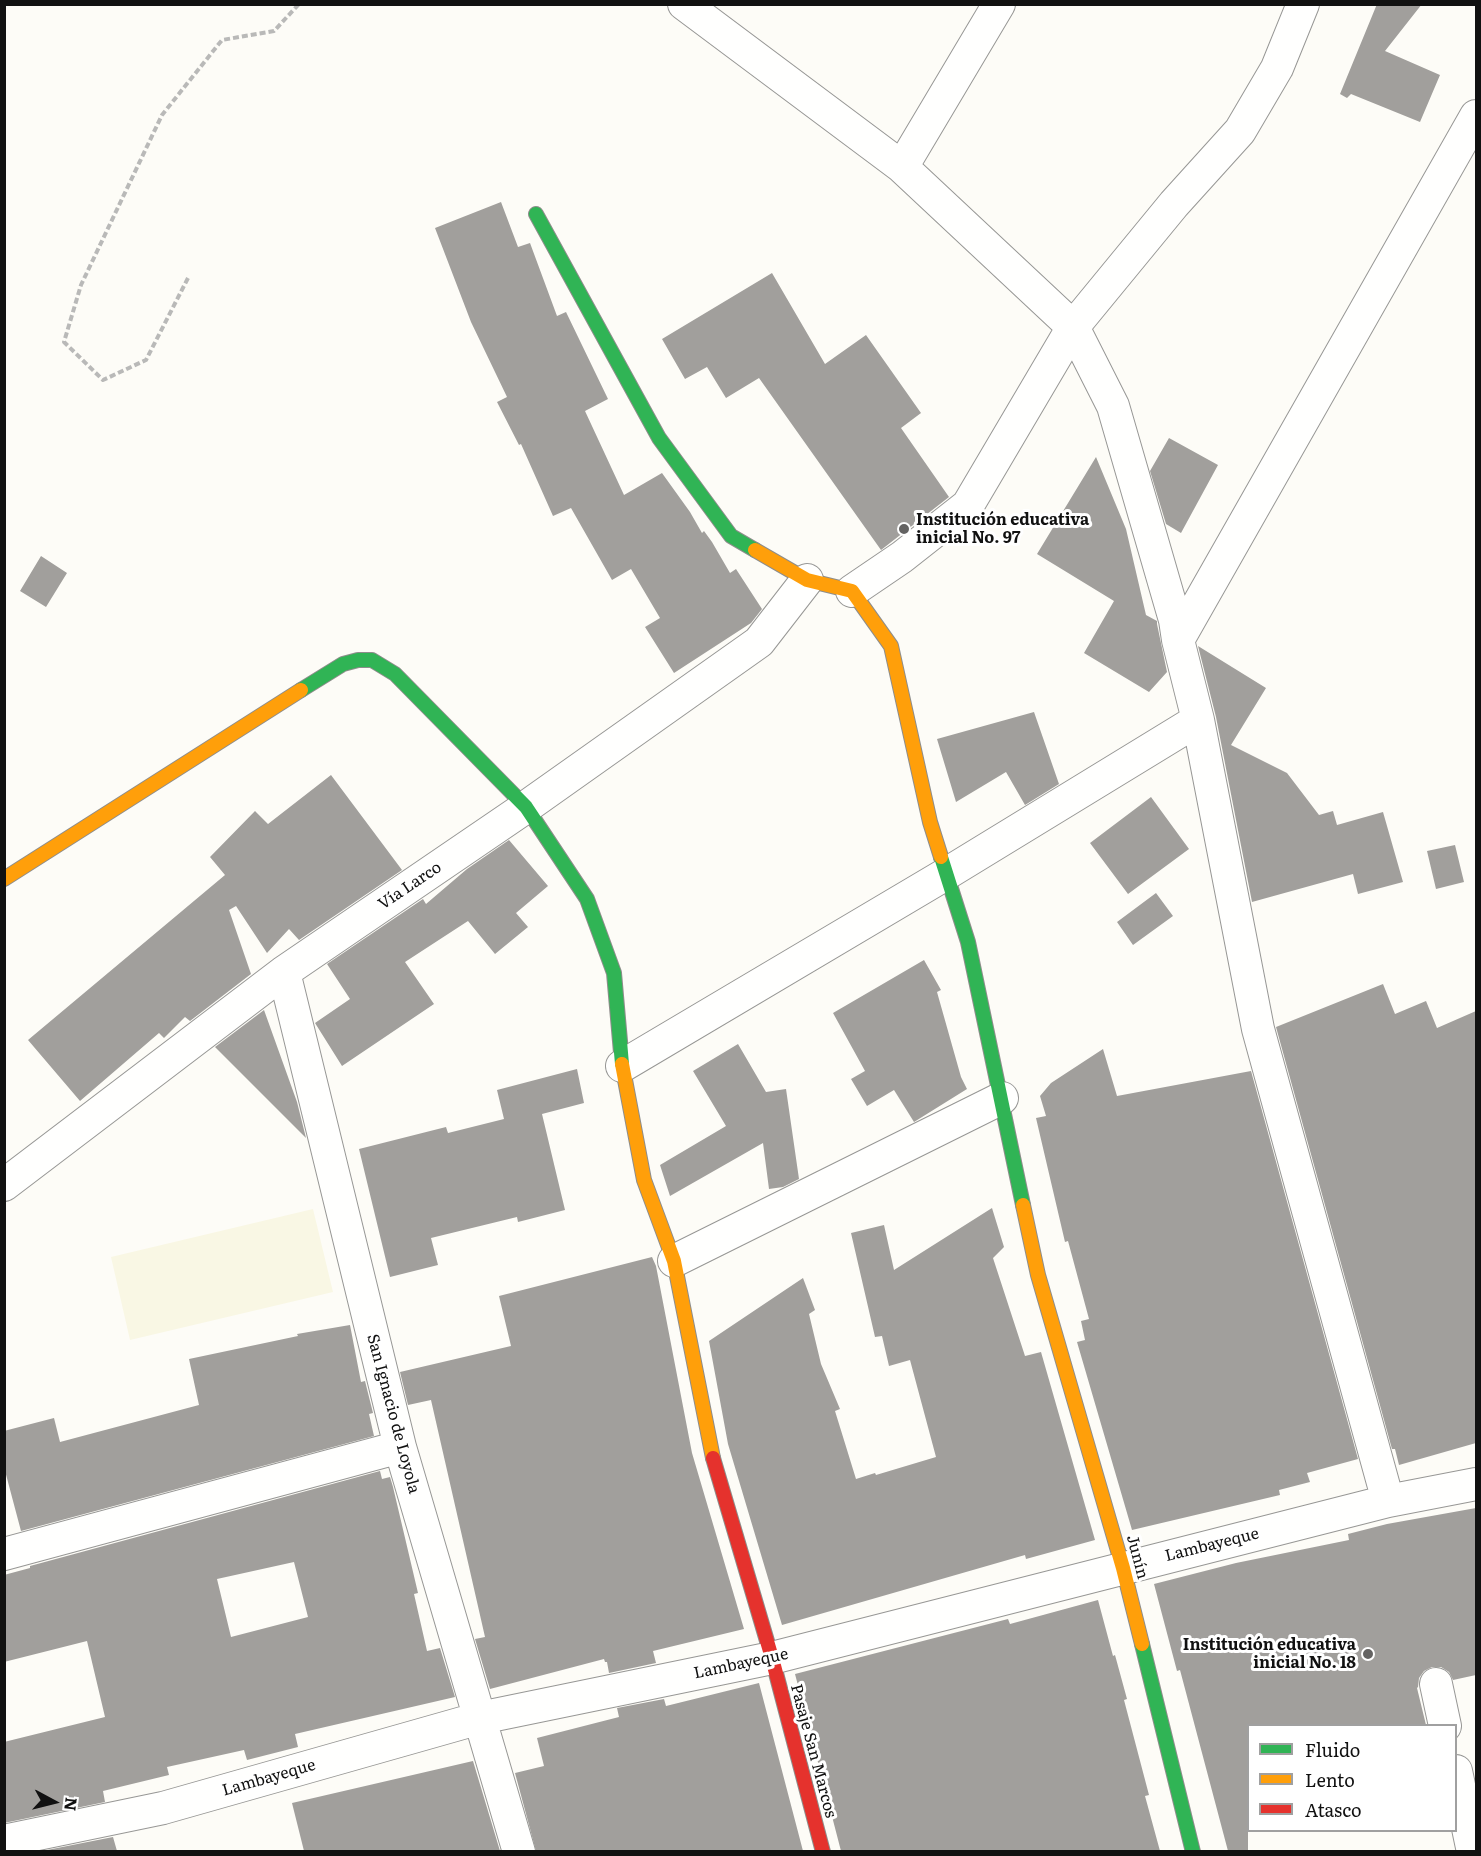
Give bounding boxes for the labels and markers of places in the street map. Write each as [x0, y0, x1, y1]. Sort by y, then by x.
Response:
place label: Institución educativa inicial No. 97 [916, 510, 1089, 548]
marker: Institución educativa inicial No. 97 [897, 522, 911, 536]
place label: Institución educativa inicial No. 18 [1183, 1635, 1356, 1673]
marker: Institución educativa inicial No. 18 [1361, 1647, 1375, 1661]

